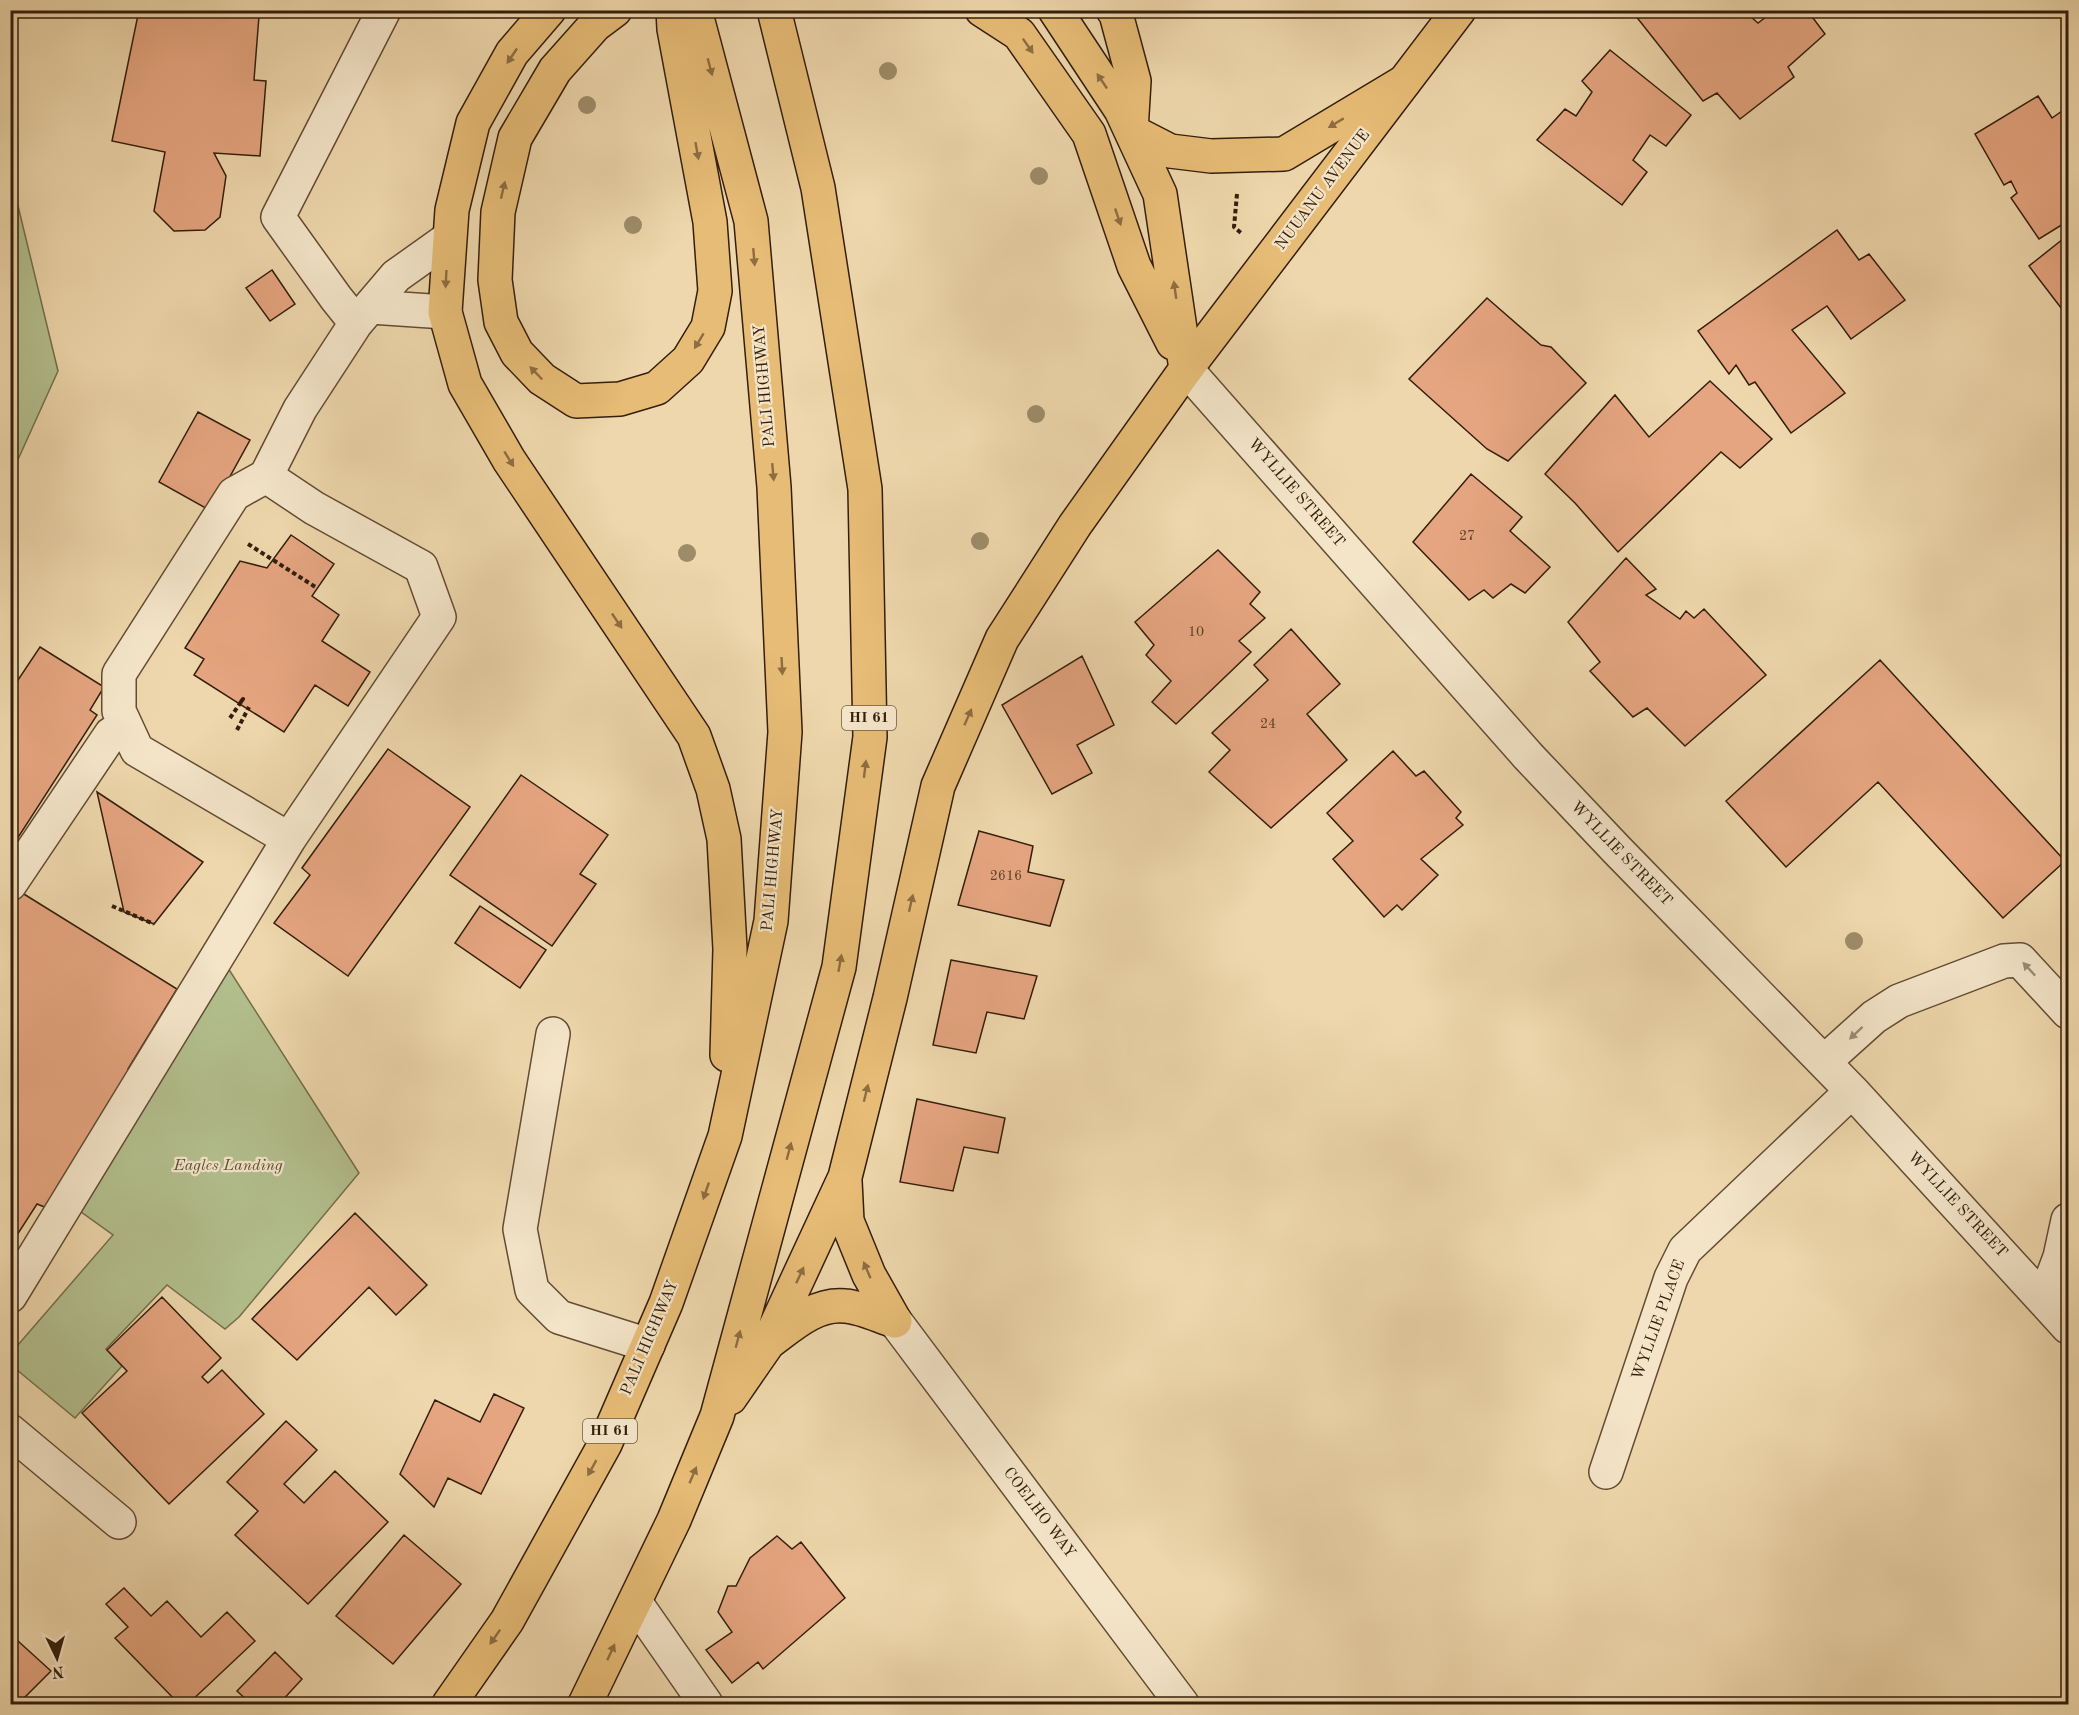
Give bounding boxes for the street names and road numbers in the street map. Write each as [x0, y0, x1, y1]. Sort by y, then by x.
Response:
street label: NUUANU AVENUE [1273, 127, 1373, 253]
street label: PALI HIGHWAY [752, 324, 778, 448]
street label: WYLLIE STREET [1245, 436, 1347, 550]
road number: HI 61 [842, 706, 896, 730]
street label: WYLLIE STREET [1567, 799, 1675, 909]
street label: PALI HIGHWAY [760, 808, 786, 932]
street label: WYLLIE STREET [1904, 1149, 2010, 1261]
street label: WYLLIE PLACE [1630, 1258, 1688, 1382]
street label: PALI HIGHWAY [619, 1278, 682, 1398]
road number: HI 61 [583, 1419, 637, 1443]
street label: COELHO WAY [1000, 1465, 1078, 1561]

